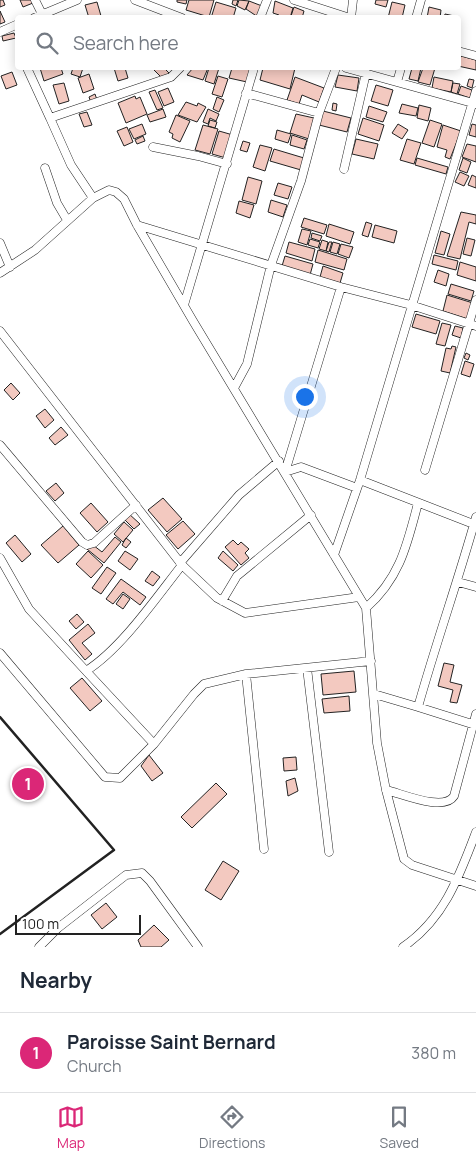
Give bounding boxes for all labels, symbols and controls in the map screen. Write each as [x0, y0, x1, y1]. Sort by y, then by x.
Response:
search box [15, 15, 461, 70]
icon: search [33, 29, 61, 57]
text: Search here [73, 30, 179, 56]
your location [292, 384, 318, 410]
pin: 1 [12, 765, 44, 803]
scale bar [15, 912, 141, 935]
text: 100 m [22, 914, 59, 933]
text: Nearby [20, 966, 92, 994]
text: Paroisse Saint Bernard [67, 1029, 276, 1055]
text: 1 [32, 1042, 40, 1064]
text: 380 m [411, 1042, 456, 1064]
text: Church [67, 1055, 121, 1077]
tab: Map [57, 1103, 85, 1152]
tab: Directions [199, 1103, 265, 1152]
tab: Saved [380, 1103, 419, 1152]

